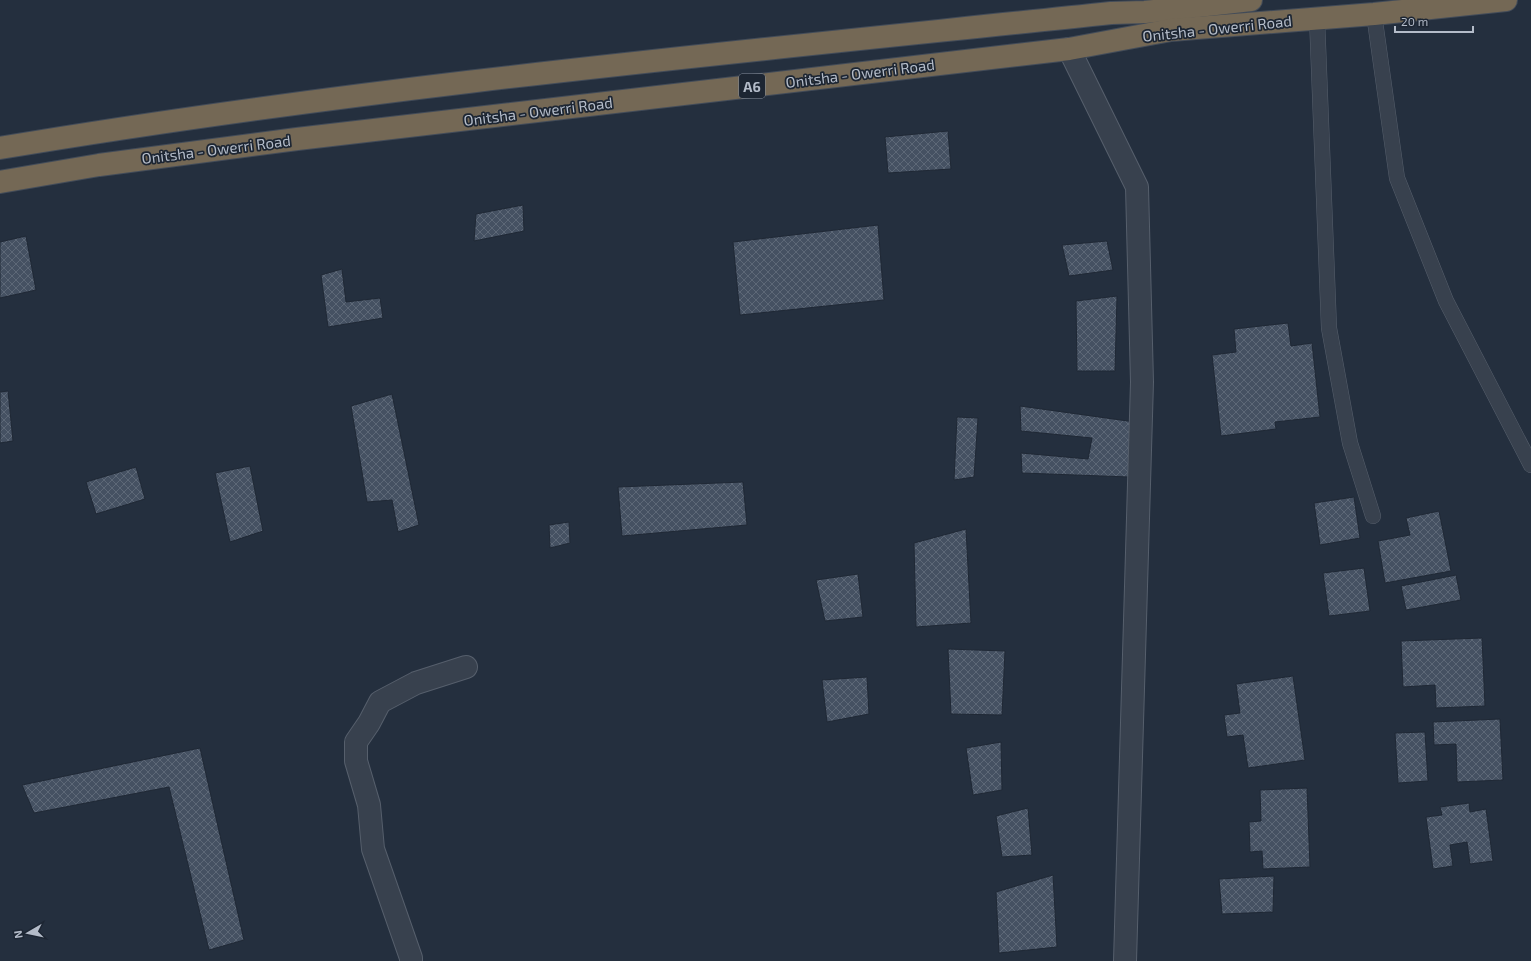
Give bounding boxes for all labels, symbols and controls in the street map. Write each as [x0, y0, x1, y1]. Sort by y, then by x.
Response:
scale bar [1395, 8, 1473, 34]
street label: Onitsha - Owerri Road [1141, 11, 1293, 45]
text: 20 m [1401, 14, 1428, 28]
street label: Onitsha - Owerri Road [784, 55, 936, 91]
road number: A6 [739, 74, 765, 98]
street label: Onitsha - Owerri Road [462, 93, 614, 129]
street label: Onitsha - Owerri Road [140, 131, 292, 167]
north arrow [8, 913, 48, 953]
text: N [11, 930, 25, 940]

